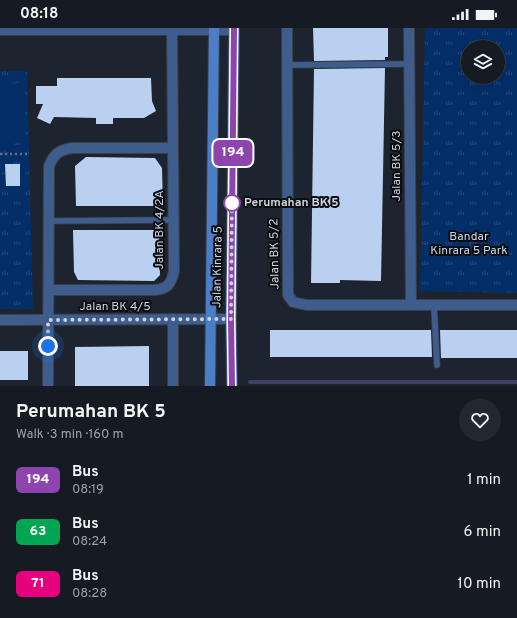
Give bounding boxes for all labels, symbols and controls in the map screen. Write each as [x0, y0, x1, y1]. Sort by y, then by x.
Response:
text: 08:18 [20, 5, 58, 24]
map controls [461, 40, 505, 84]
button: layers [461, 40, 505, 84]
street label: Jalan BK 5/3 [389, 130, 405, 202]
line badge: 194 [210, 140, 256, 166]
text: 194 [221, 144, 245, 161]
street label: Jalan BK 4/2A [152, 190, 168, 270]
marker: Perumahan BK 5 [223, 194, 241, 212]
place label: Perumahan BK 5 [244, 195, 339, 211]
street label: Jalan BK 5/2 [266, 218, 284, 290]
street label: Jalan Kinrara 5 [209, 226, 227, 308]
park label: Bandar Kinrara 5 Park [430, 229, 508, 259]
street label: Jalan BK 4/5 [79, 299, 151, 315]
your location [38, 336, 58, 356]
button: heart [459, 399, 501, 441]
text: Perumahan BK 5 [16, 400, 166, 424]
text: Walk · 3 min · 160 m [16, 427, 124, 443]
text: Bus [72, 463, 99, 482]
text: 194 [26, 471, 50, 488]
text: 1 min [467, 471, 501, 490]
text: 08:19 [72, 482, 104, 498]
text: Bus [72, 515, 99, 534]
text: 63 [30, 523, 47, 540]
text: 6 min [464, 523, 501, 542]
text: 08:24 [72, 534, 107, 550]
text: Bus [72, 567, 99, 586]
text: 71 [31, 575, 45, 592]
text: 10 min [457, 575, 501, 594]
text: 08:28 [72, 586, 107, 602]

